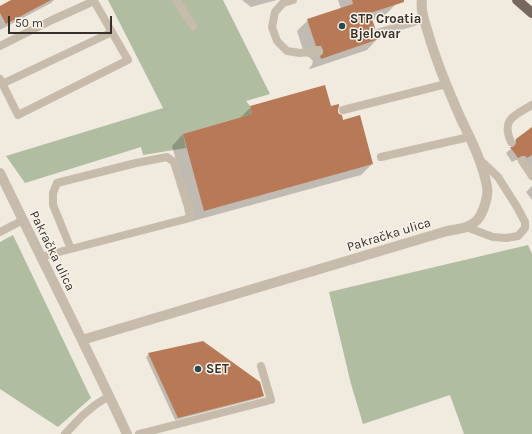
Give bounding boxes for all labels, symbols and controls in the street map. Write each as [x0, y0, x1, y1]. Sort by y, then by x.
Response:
scale bar [10, 8, 114, 34]
place label: STP Croatia Bjelovar [350, 11, 421, 42]
text: 50 m [15, 16, 43, 30]
marker: STP Croatia Bjelovar [337, 21, 347, 31]
street label: Pakračka ulica [26, 208, 78, 294]
street label: Pakračka ulica [345, 215, 433, 255]
place label: SET [206, 361, 229, 377]
marker: SET [193, 364, 203, 374]

